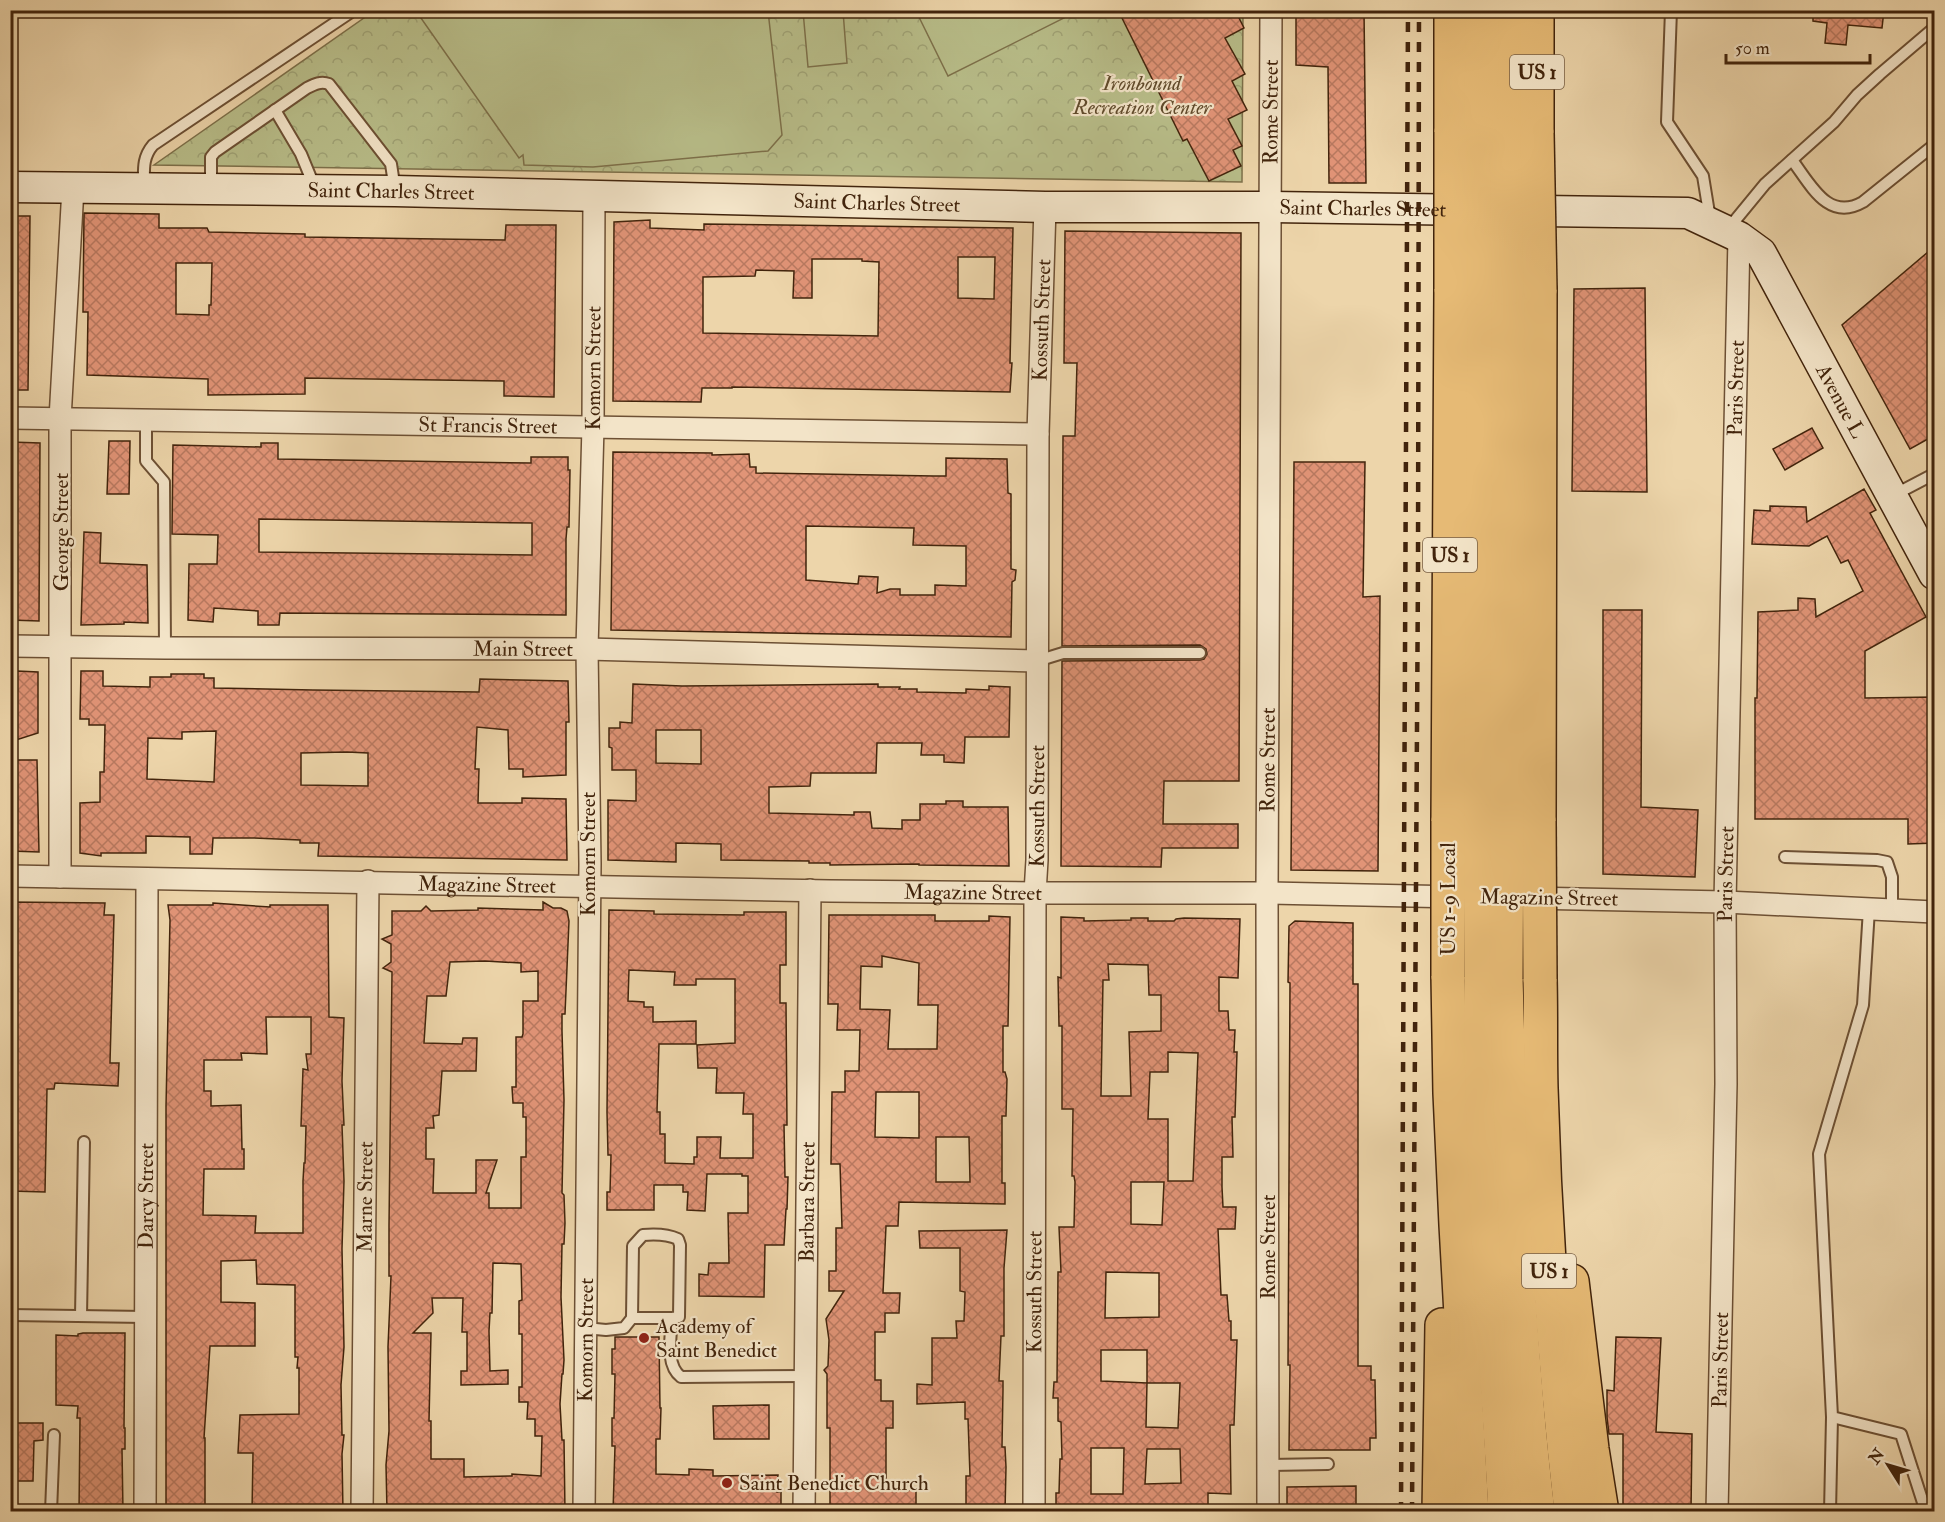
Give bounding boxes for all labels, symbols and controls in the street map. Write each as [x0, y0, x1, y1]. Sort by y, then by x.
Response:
scale bar [1726, 27, 1870, 65]
text: 50 m [1735, 37, 1770, 60]
road number: US 1 [1510, 55, 1564, 89]
street label: Rome Street [1257, 59, 1284, 165]
park label: Ironbound Recreation Center [1072, 70, 1212, 121]
street label: Saint Charles Street [307, 177, 475, 206]
street label: Saint Charles Street [793, 187, 961, 218]
street label: Saint Charles Street [1279, 194, 1447, 223]
street label: Kossuth Street [1026, 258, 1057, 382]
street label: Komorn Street [579, 306, 607, 430]
street label: Paris Street [1721, 340, 1750, 437]
street label: Avenue L [1809, 358, 1872, 443]
street label: St Francis Street [418, 411, 558, 440]
street label: George Street [48, 473, 75, 591]
road number: US 1 [1423, 538, 1477, 572]
street label: Main Street [473, 635, 573, 662]
street label: Rome Street [1254, 707, 1281, 813]
street label: Kossuth Street [1023, 745, 1051, 868]
street label: Komorn Street [575, 792, 602, 916]
street label: Paris Street [1711, 826, 1740, 922]
street label: US 1-9 Local [1435, 842, 1462, 956]
street label: Magazine Street [418, 870, 556, 899]
street label: Magazine Street [904, 878, 1042, 907]
street label: Magazine Street [1480, 883, 1619, 913]
street label: Marne Street [351, 1141, 379, 1253]
street label: Barbara Street [793, 1141, 821, 1263]
street label: Darcy Street [132, 1143, 160, 1249]
street label: Rome Street [1255, 1194, 1282, 1299]
street label: Kossuth Street [1021, 1231, 1048, 1353]
road number: US 1 [1522, 1254, 1576, 1288]
street label: Komorn Street [572, 1277, 600, 1402]
street label: Paris Street [1706, 1312, 1735, 1408]
place label: Academy of Saint Benedict [655, 1313, 777, 1364]
marker: Academy of Saint Benedict [637, 1331, 651, 1345]
north arrow [1858, 1435, 1918, 1495]
text: N [1864, 1444, 1890, 1469]
place label: Saint Benedict Church [739, 1470, 929, 1497]
marker: Saint Benedict Church [720, 1476, 734, 1490]

